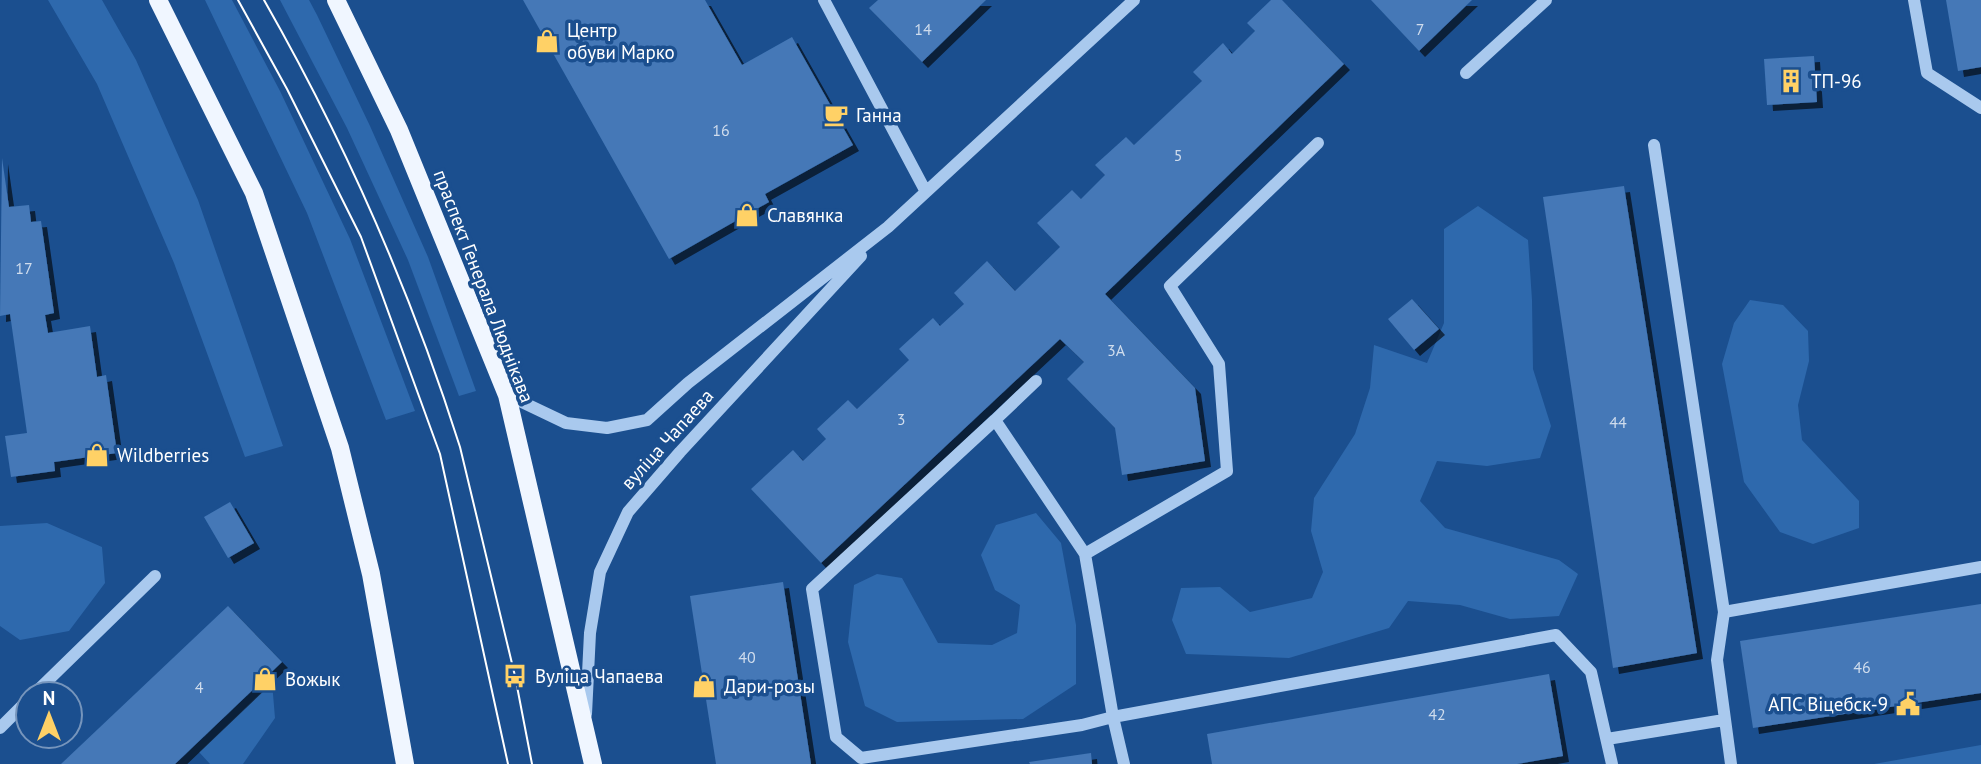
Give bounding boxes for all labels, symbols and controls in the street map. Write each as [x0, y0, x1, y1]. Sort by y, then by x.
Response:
place label: Центр обуви Марко [567, 18, 675, 64]
house number: 14 [914, 19, 932, 39]
house number: 7 [1416, 19, 1424, 39]
shop icon: Центр обуви Марко [533, 27, 561, 55]
building icon: ТП-96 [1777, 67, 1805, 95]
place label: ТП-96 [1811, 69, 1862, 93]
cafe icon: Ганна [822, 101, 850, 129]
place label: Ганна [856, 103, 902, 127]
house number: 16 [712, 120, 730, 140]
house number: 5 [1174, 145, 1182, 165]
street label: праспект Генерала Люднікава [428, 166, 540, 406]
shop icon: Славянка [733, 201, 761, 229]
place label: Славянка [767, 203, 844, 227]
house number: 17 [15, 258, 33, 278]
house number: 3А [1107, 340, 1126, 360]
street label: вуліца Чапаева [616, 384, 718, 494]
house number: 3 [897, 409, 905, 429]
house number: 44 [1609, 412, 1627, 432]
shop icon: Wildberries [83, 441, 111, 469]
place label: Wildberries [117, 443, 209, 467]
house number: 40 [738, 647, 756, 667]
house number: 46 [1853, 657, 1871, 677]
bus stop icon: Вуліца Чапаева [501, 662, 529, 690]
place label: Вуліца Чапаева [535, 664, 663, 688]
shop icon: Вожык [251, 665, 279, 693]
place label: Вожык [285, 667, 340, 691]
shop icon: Дари-розы [690, 672, 718, 700]
place label: Дари-розы [724, 674, 815, 698]
house number: 4 [195, 677, 204, 697]
north arrow [14, 680, 84, 750]
text: N [43, 686, 55, 710]
public building icon: АПС Віцебск-9 [1894, 690, 1922, 718]
place label: АПС Віцебск-9 [1768, 692, 1888, 716]
house number: 42 [1428, 704, 1446, 724]

